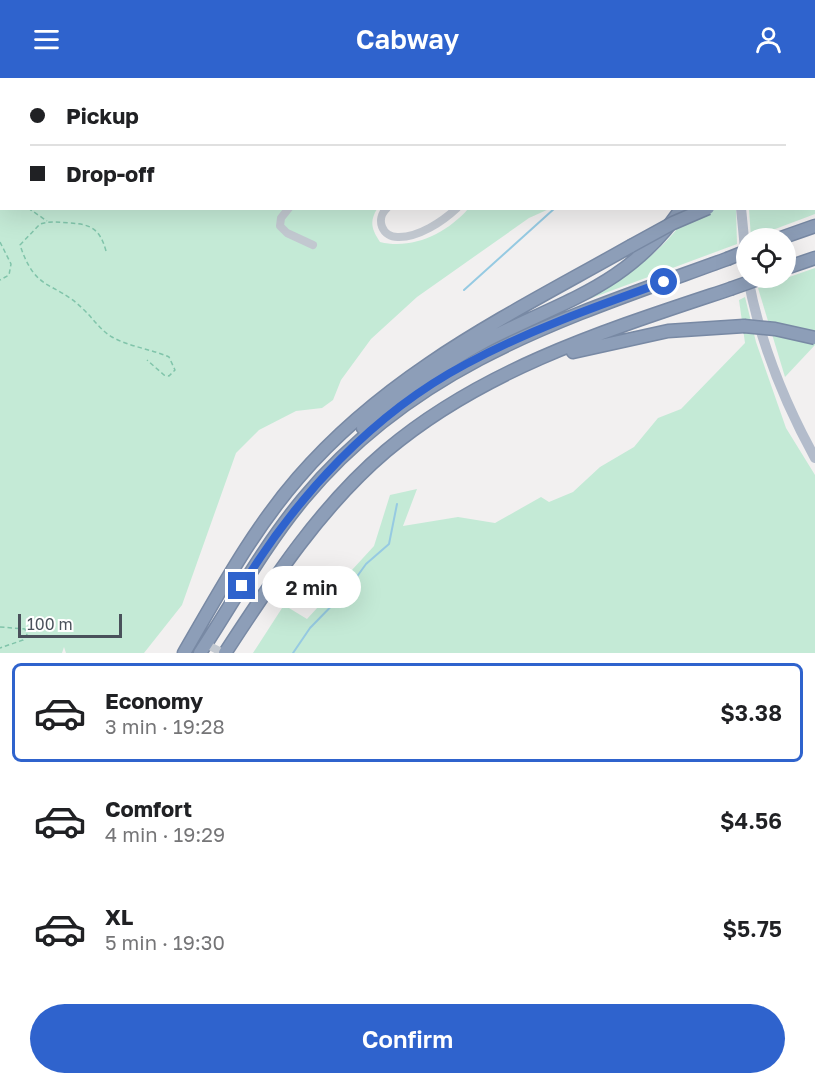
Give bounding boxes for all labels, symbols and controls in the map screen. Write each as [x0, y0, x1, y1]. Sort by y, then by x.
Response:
icon: menu [30, 23, 63, 56]
text: Cabway [356, 23, 459, 55]
icon: person [752, 23, 785, 56]
text: Pickup [66, 102, 139, 129]
text: Drop-off [66, 160, 155, 187]
map controls [736, 228, 796, 288]
button: locate [736, 228, 796, 288]
route start [650, 268, 677, 295]
callout: 2 min [263, 565, 362, 607]
route end [228, 572, 255, 599]
text: 2 min [286, 575, 338, 599]
scale bar [18, 611, 122, 638]
text: 100 m [27, 614, 73, 634]
icon: car [33, 686, 87, 740]
text: Economy [105, 687, 203, 714]
text: $3.38 [720, 699, 782, 726]
text: 3 min · 19:28 [105, 714, 225, 738]
icon: car [33, 794, 87, 848]
text: Comfort [105, 795, 192, 822]
text: $4.56 [720, 807, 782, 834]
text: 4 min · 19:29 [105, 822, 225, 846]
icon: car [33, 902, 87, 956]
text: XL [105, 903, 133, 930]
text: $5.75 [722, 915, 782, 942]
text: 5 min · 19:30 [105, 930, 225, 954]
button: Confirm [30, 1004, 785, 1073]

